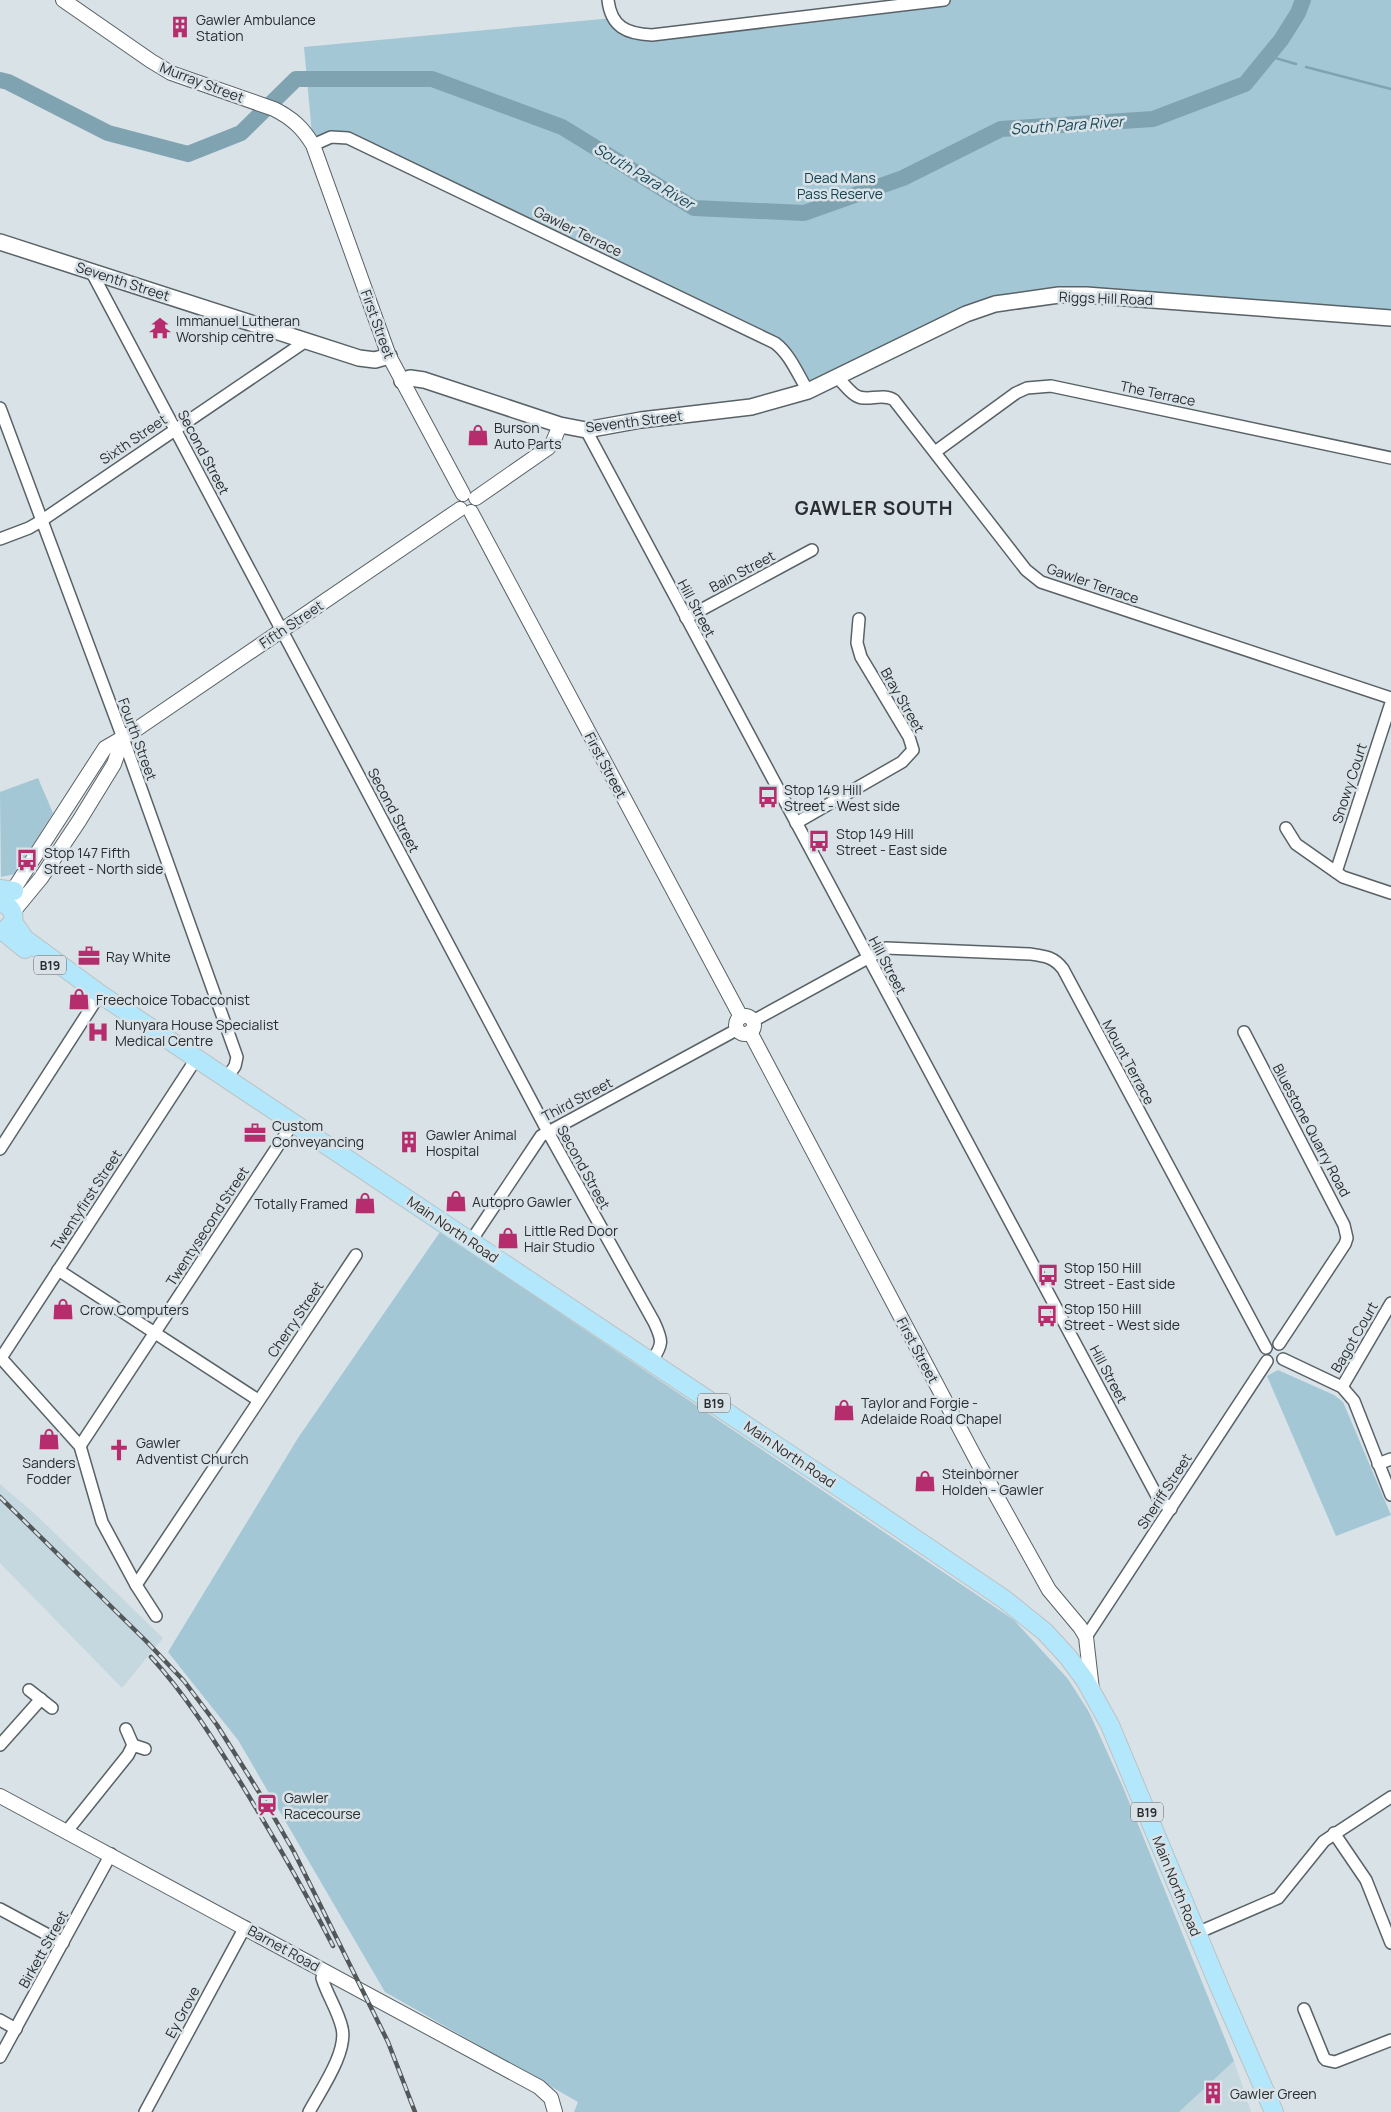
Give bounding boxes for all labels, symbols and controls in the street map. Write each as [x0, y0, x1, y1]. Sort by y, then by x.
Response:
place label: Gawler Ambulance Station [196, 10, 316, 45]
building icon: Gawler Ambulance Station [167, 14, 193, 40]
street label: Murray Street [157, 57, 247, 107]
water label: South Para River [1010, 110, 1127, 139]
water label: South Para River [590, 138, 700, 215]
park label: Dead Mans Pass Reserve [797, 168, 883, 203]
street label: Gawler Terrace [531, 201, 625, 261]
street label: Seventh Street [74, 257, 173, 305]
street label: First Street [357, 287, 399, 361]
street label: Riggs Hill Road [1059, 287, 1153, 309]
place label: Immanuel Lutheran Worship centre [176, 311, 300, 346]
temple icon: Immanuel Lutheran Worship centre [147, 315, 173, 341]
street label: The Terrace [1119, 376, 1197, 410]
street label: Second Street [174, 406, 234, 498]
street label: Seventh Street [584, 406, 684, 436]
street label: Sixth Street [96, 409, 171, 468]
place label: Burson Auto Parts [494, 418, 562, 453]
shop icon: Burson Auto Parts [465, 422, 491, 448]
district label: GAWLER SOUTH [795, 495, 953, 521]
street label: Bain Street [706, 546, 779, 596]
street label: Gawler Terrace [1044, 558, 1142, 608]
street label: Hill Street [674, 576, 720, 641]
street label: Fifth Street [255, 595, 327, 652]
street label: Bray Street [877, 664, 929, 736]
street label: Fourth Street [114, 695, 162, 783]
street label: First Street [581, 729, 631, 802]
street label: Snowy Court [1327, 740, 1371, 825]
street label: Second Street [364, 764, 424, 856]
place label: Stop 149 Hill Street - West side [784, 780, 900, 815]
bus stop icon: Stop 149 Hill Street - West side [755, 784, 781, 810]
place label: Stop 149 Hill Street - East side [836, 824, 947, 859]
bus stop icon: Stop 149 Hill Street - East side [806, 828, 832, 854]
place label: Stop 147 Fifth Street - North side [44, 843, 163, 878]
bus stop icon: Stop 147 Fifth Street - North side [14, 847, 40, 873]
street label: Hill Street [865, 933, 911, 998]
office icon: Ray White [76, 943, 102, 969]
place label: Ray White [106, 947, 171, 966]
road number: B19 [34, 956, 66, 974]
shop icon: Freechoice Tobacconist [66, 986, 92, 1012]
place label: Freechoice Tobacconist [96, 990, 250, 1009]
place label: Nunyara House Specialist Medical Centre [115, 1015, 279, 1050]
street label: Mount Terrace [1099, 1016, 1159, 1108]
hospital icon: Nunyara House Specialist Medical Centre [85, 1019, 111, 1045]
street label: Bluestone Quarry Road [1269, 1060, 1355, 1200]
street label: Third Street [539, 1072, 616, 1125]
place label: Custom Conveyancing [272, 1116, 364, 1151]
office icon: Custom Conveyancing [242, 1120, 268, 1146]
street label: Second Street [553, 1122, 615, 1213]
place label: Gawler Animal Hospital [426, 1125, 517, 1160]
building icon: Gawler Animal Hospital [396, 1129, 422, 1155]
street label: Twentyfirst Street [46, 1145, 126, 1254]
street label: Twentysecond Street [161, 1162, 253, 1289]
shop icon: Autopro Gawler [443, 1188, 469, 1214]
shop icon: Totally Framed [352, 1190, 378, 1216]
street label: Main North Road [403, 1191, 503, 1267]
place label: Autopro Gawler [472, 1192, 572, 1211]
place label: Totally Framed [254, 1194, 348, 1213]
place label: Little Red Door Hair Studio [524, 1221, 618, 1256]
shop icon: Little Red Door Hair Studio [495, 1225, 521, 1251]
place label: Stop 150 Hill Street - East side [1064, 1258, 1175, 1293]
bus stop icon: Stop 150 Hill Street - East side [1035, 1262, 1061, 1288]
street label: Cherry Street [263, 1277, 328, 1361]
shop icon: Crow Computers [50, 1296, 76, 1322]
street label: Bagot Court [1326, 1298, 1382, 1376]
place label: Stop 150 Hill Street - West side [1064, 1299, 1180, 1334]
place label: Crow Computers [80, 1300, 189, 1319]
bus stop icon: Stop 150 Hill Street - West side [1034, 1303, 1060, 1329]
street label: First Street [893, 1314, 943, 1387]
street label: Hill Street [1086, 1342, 1132, 1407]
place label: Taylor and Forgie - Adelaide Road Chapel [861, 1393, 1002, 1428]
road number: B19 [698, 1394, 730, 1412]
shop icon: Taylor and Forgie - Adelaide Road Chapel [831, 1397, 857, 1423]
street label: Main North Road [740, 1416, 840, 1492]
shop icon: Sanders Fodder [36, 1426, 62, 1452]
place label: Gawler Adventist Church [136, 1433, 249, 1468]
church icon: Gawler Adventist Church [106, 1437, 132, 1463]
street label: Sheriff Street [1132, 1449, 1196, 1533]
place label: Sanders Fodder [22, 1453, 76, 1488]
place label: Steinborner Holden - Gawler [942, 1464, 1044, 1499]
shop icon: Steinborner Holden - Gawler [912, 1468, 938, 1494]
place label: Gawler Racecourse [284, 1788, 361, 1823]
station icon: Gawler Racecourse [254, 1792, 280, 1818]
road number: B19 [1131, 1802, 1163, 1821]
street label: Main North Road [1148, 1833, 1206, 1939]
street label: Birkett Street [14, 1906, 72, 1991]
street label: Barnet Road [245, 1920, 323, 1976]
street label: Ey Grove [160, 1983, 204, 2041]
building icon: Gawler Green [1200, 2080, 1226, 2106]
place label: Gawler Green [1230, 2084, 1317, 2103]

